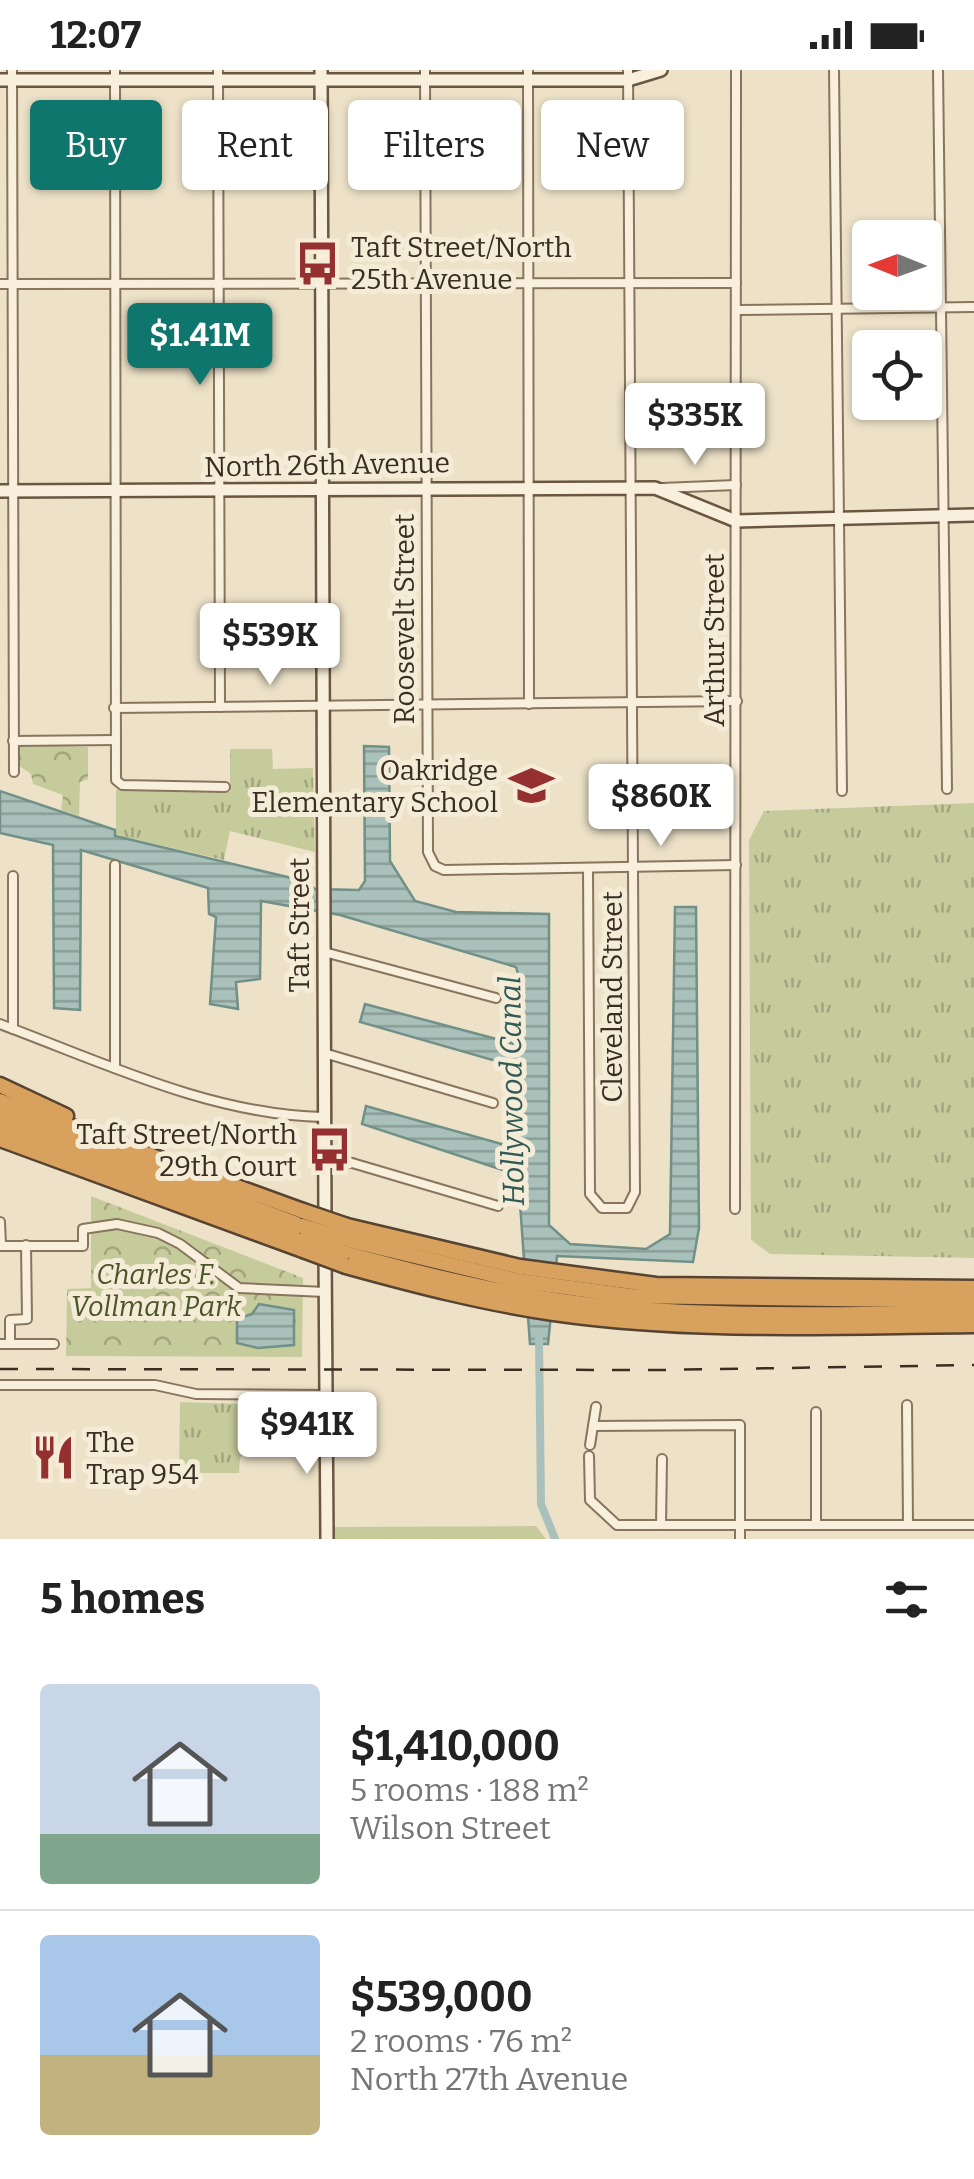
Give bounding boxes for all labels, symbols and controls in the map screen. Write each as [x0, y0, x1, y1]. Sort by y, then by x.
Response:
text: 12:07 [50, 12, 141, 58]
chip: Buy [30, 100, 162, 190]
chip: Rent [182, 100, 328, 190]
chip: Filters [348, 100, 521, 190]
chip: New [541, 100, 684, 190]
north arrow [852, 220, 942, 310]
map controls [852, 220, 942, 420]
place label: Taft Street/North 25th Avenue [351, 231, 572, 296]
bus stop icon: Taft Street/North 25th Avenue [294, 239, 342, 287]
pin: $1.41M [119, 303, 281, 388]
text: $1.41M [149, 316, 251, 354]
button: locate [852, 330, 942, 420]
pin: $335K [625, 383, 765, 468]
text: $335K [647, 396, 743, 434]
street label: North 26th Avenue [204, 446, 450, 484]
street label: Roosevelt Street [388, 514, 421, 724]
street label: Arthur Street [698, 553, 731, 727]
pin: $539K [200, 603, 340, 688]
text: $539K [222, 616, 318, 654]
place label: Oakridge Elementary School [251, 754, 498, 819]
school or university icon: Oakridge Elementary School [507, 762, 555, 810]
pin: $860K [591, 764, 731, 849]
text: $860K [611, 777, 711, 815]
street label: Taft Street [283, 858, 316, 992]
street label: Cleveland Street [596, 891, 629, 1103]
water label: Hollywood Canal [492, 976, 532, 1206]
place label: Taft Street/North 29th Court [76, 1118, 297, 1183]
bus stop icon: Taft Street/North 29th Court [306, 1126, 354, 1174]
park label: Charles F. Vollman Park [71, 1258, 242, 1323]
pin: $941K [237, 1392, 377, 1477]
text: $941K [260, 1405, 354, 1443]
place label: The Trap 954 [86, 1426, 199, 1491]
restaurant icon: The Trap 954 [29, 1434, 77, 1482]
icon: filters [879, 1572, 934, 1627]
text: 5 homes [40, 1574, 205, 1624]
text: $1,410,000 [350, 1721, 560, 1771]
icon: home [120, 1724, 240, 1844]
text: 5 rooms · 188 m² [350, 1771, 589, 1809]
text: Wilson Street [350, 1809, 551, 1847]
text: $539,000 [350, 1972, 533, 2022]
icon: home [120, 1975, 240, 2095]
text: 2 rooms · 76 m² [350, 2022, 572, 2060]
text: North 27th Avenue [350, 2060, 628, 2098]

